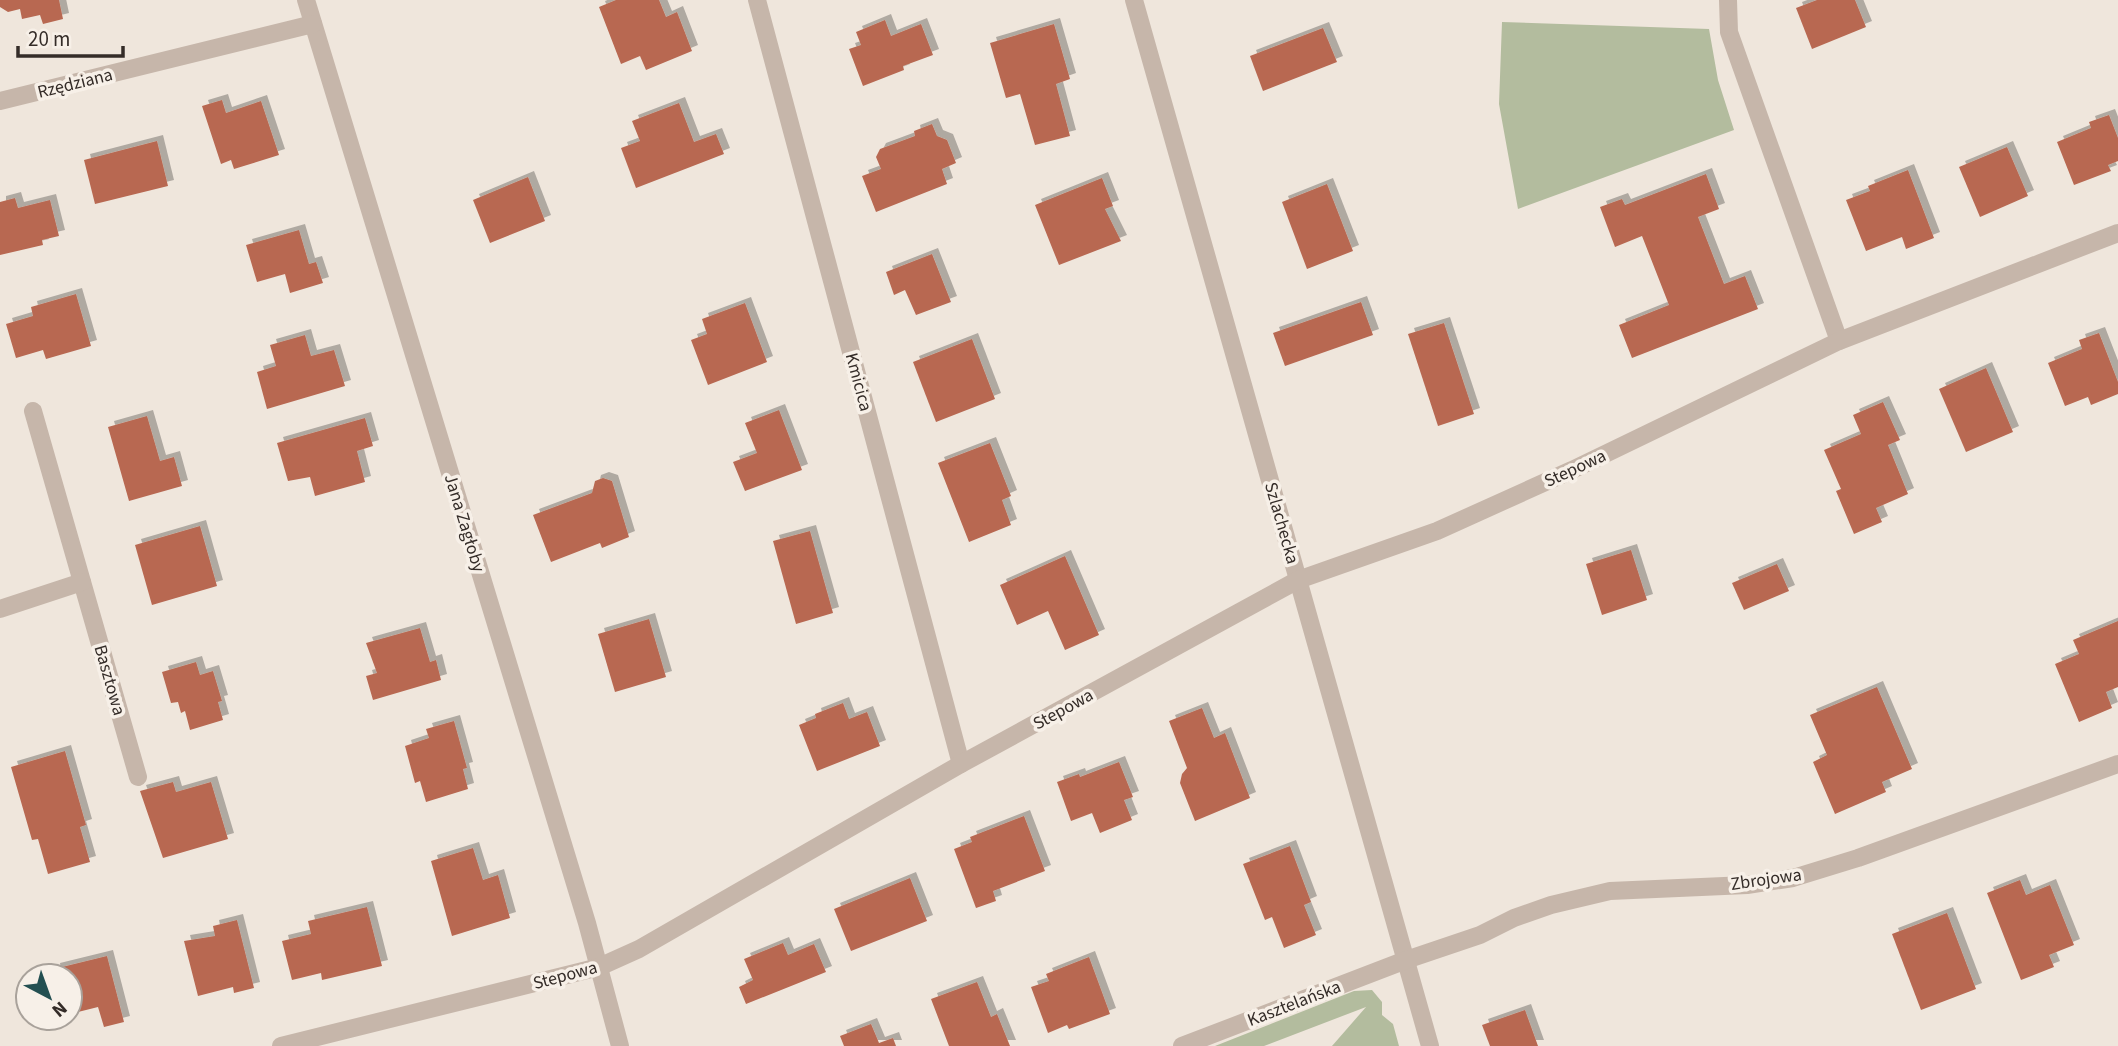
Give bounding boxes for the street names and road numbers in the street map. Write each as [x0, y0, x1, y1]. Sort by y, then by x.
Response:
street label: Rzędziana [35, 62, 115, 105]
street label: Kmicica [839, 350, 878, 414]
street label: Stepowa [1540, 443, 1610, 494]
street label: Jana Zagłoby [438, 471, 491, 576]
street label: Szlachecka [1258, 479, 1305, 567]
street label: Basztowa [88, 642, 131, 718]
street label: Stepowa [1029, 683, 1098, 736]
street label: Zbrojowa [1729, 862, 1803, 897]
street label: Stepowa [530, 955, 600, 996]
street label: Kasztelańska [1244, 974, 1345, 1033]

